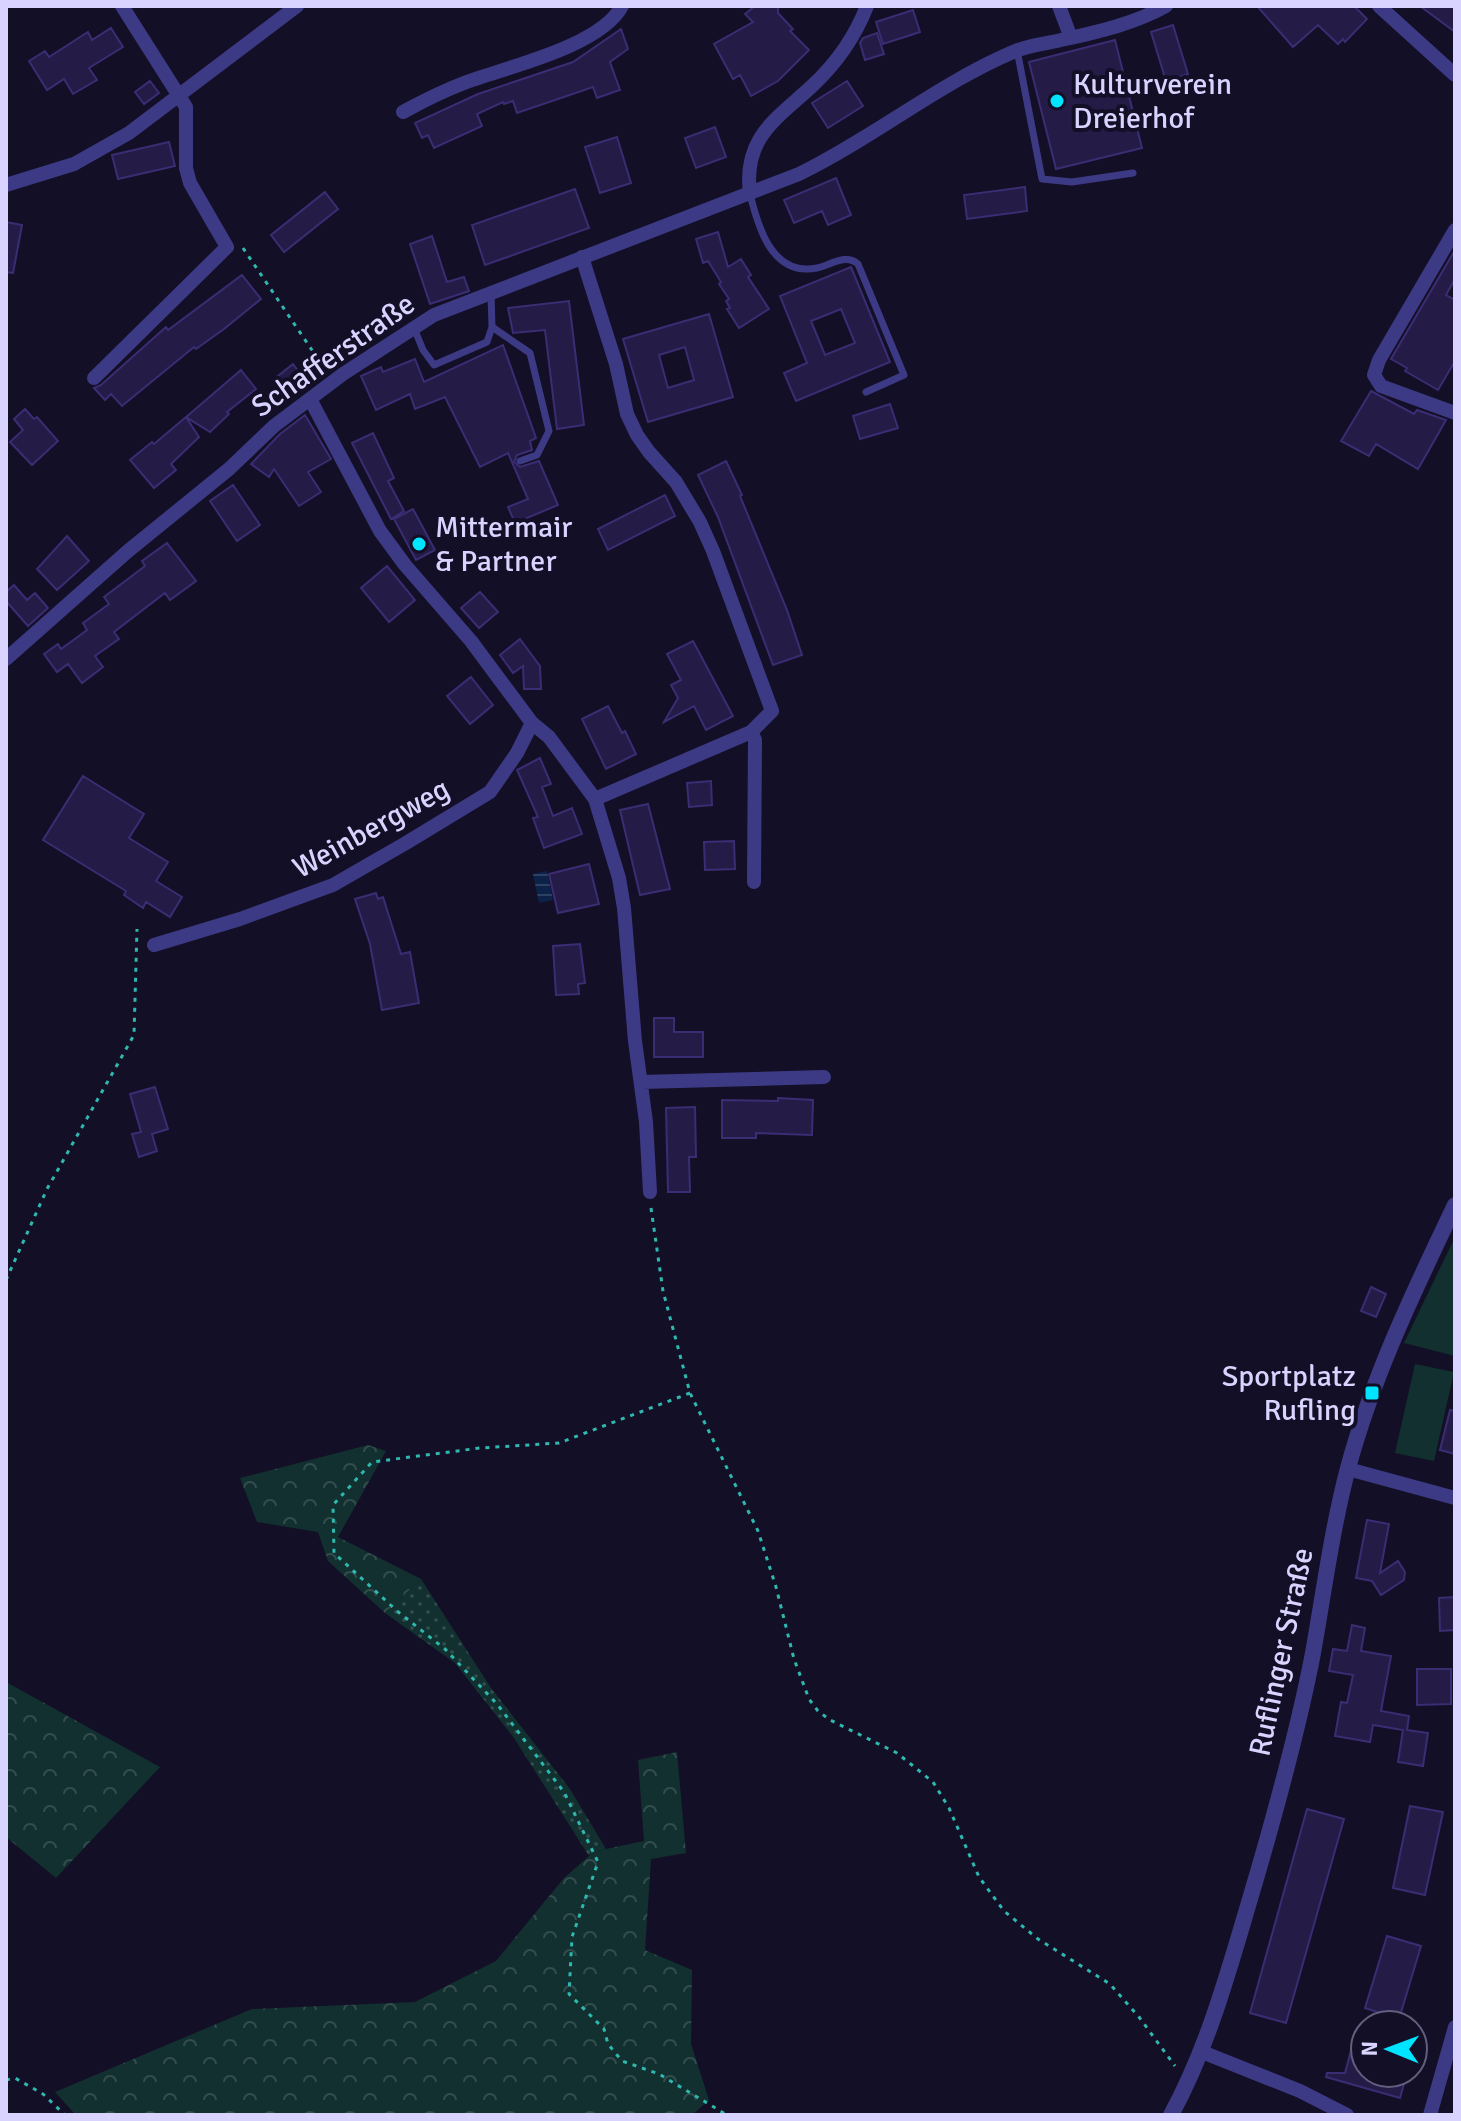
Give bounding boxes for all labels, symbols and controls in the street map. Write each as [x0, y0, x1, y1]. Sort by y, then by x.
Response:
place label: Kulturverein Dreierhof [1073, 66, 1232, 137]
marker: Kulturverein Dreierhof [1048, 92, 1066, 110]
street label: Schafferstraße [245, 286, 422, 425]
place label: Mittermair & Partner [435, 509, 572, 580]
marker: Mittermair & Partner [410, 535, 428, 553]
street label: Weinbergweg [286, 770, 456, 887]
place label: Sportplatz Rufling [1222, 1358, 1356, 1429]
marker: Sportplatz Rufling [1363, 1384, 1381, 1402]
street label: Ruflinger Straße [1241, 1544, 1322, 1760]
north arrow [1349, 2009, 1429, 2089]
text: N [1356, 2041, 1383, 2057]

